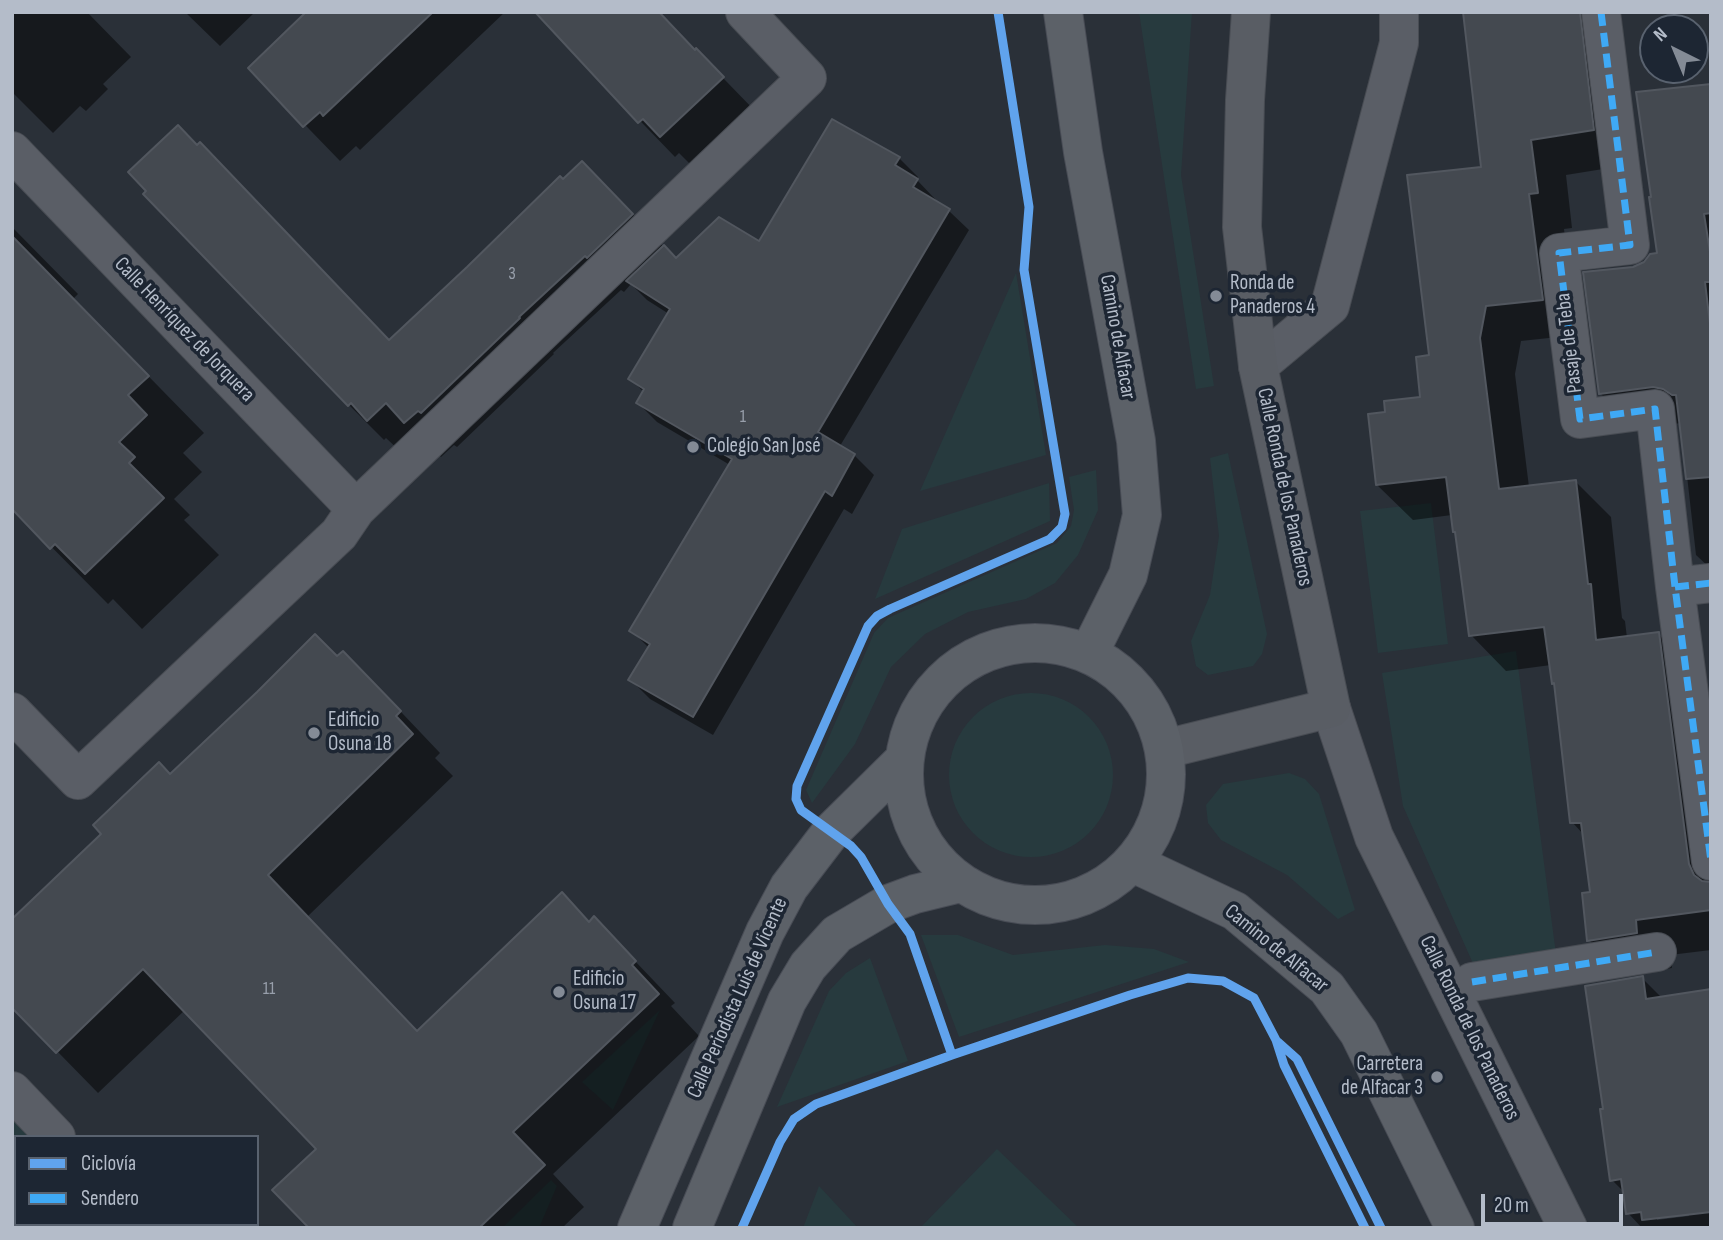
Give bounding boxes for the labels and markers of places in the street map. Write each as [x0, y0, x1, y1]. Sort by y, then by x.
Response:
place label: Ronda de Panaderos 4 [1230, 271, 1315, 321]
marker: Ronda de Panaderos 4 [1208, 288, 1224, 304]
place label: Colegio San José [707, 434, 821, 460]
marker: Colegio San José [685, 439, 701, 455]
place label: Edificio Osuna 18 [328, 708, 392, 758]
marker: Edificio Osuna 18 [306, 725, 322, 741]
place label: Edificio Osuna 17 [573, 967, 636, 1017]
marker: Edificio Osuna 17 [551, 984, 567, 1000]
place label: Carretera de Alfacar 3 [1341, 1052, 1423, 1102]
marker: Carretera de Alfacar 3 [1429, 1069, 1445, 1085]

